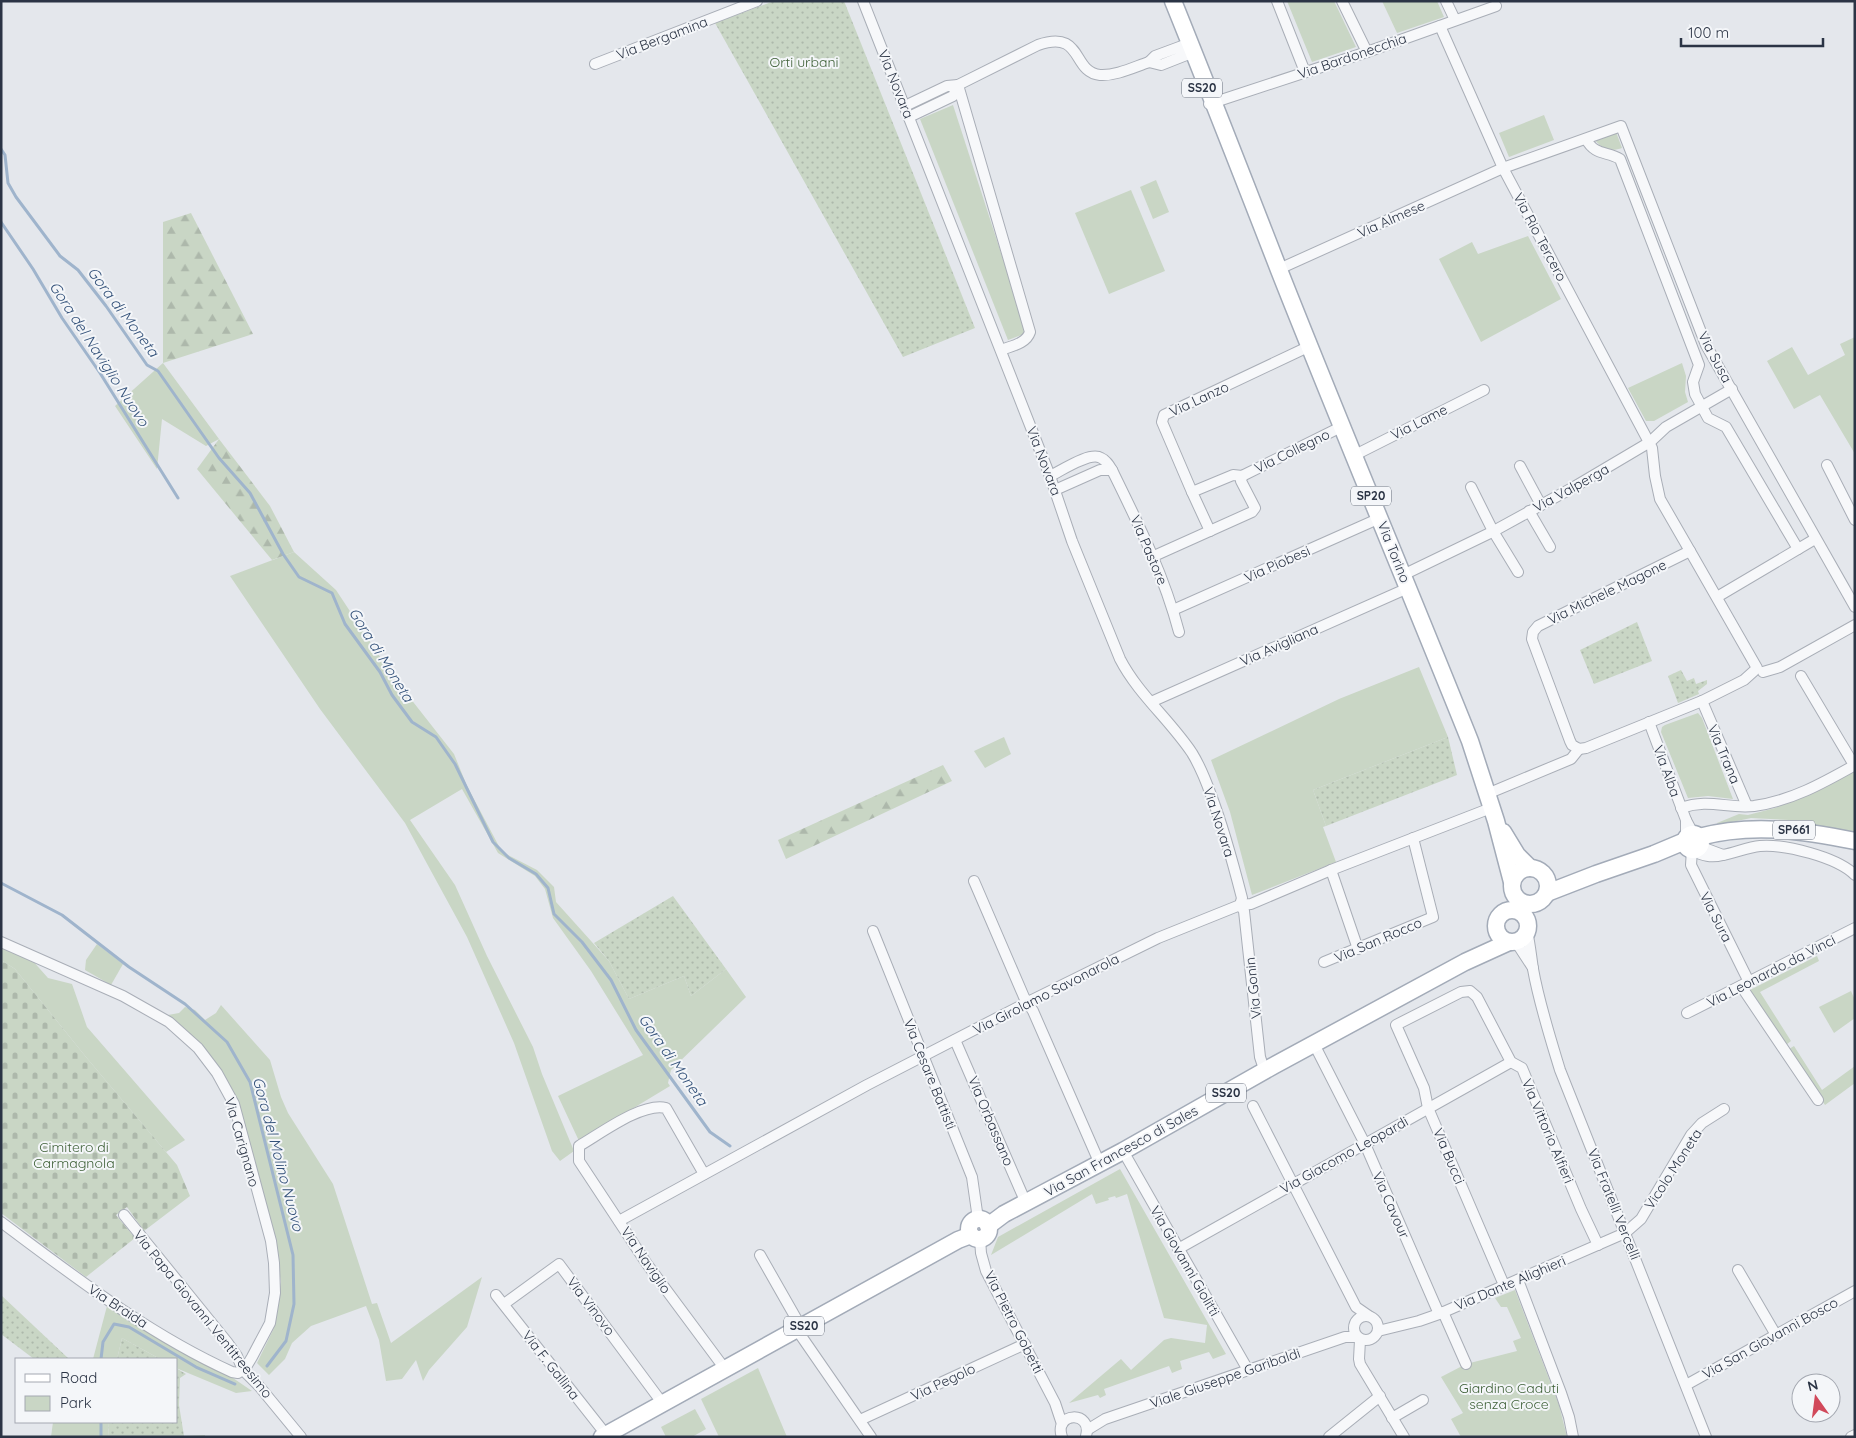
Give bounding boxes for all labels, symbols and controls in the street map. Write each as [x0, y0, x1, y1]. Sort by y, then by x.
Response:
street label: Via Bergamina [614, 12, 710, 64]
scale bar [1681, 15, 1824, 47]
text: 100 m [1688, 23, 1729, 42]
street label: Via Bardonecchia [1295, 29, 1409, 83]
street label: Via Novara [874, 47, 918, 121]
park label: Orti urbani [769, 53, 839, 71]
road number: SS20 [1182, 78, 1222, 98]
street label: Via Rio Tercero [1509, 190, 1571, 284]
street label: Via Almese [1354, 196, 1428, 242]
water label: Gora di Moneta [83, 263, 164, 361]
water label: Gora del Naviglio Nuovo [45, 278, 154, 431]
street label: Via Susa [1694, 328, 1736, 386]
street label: Via Lanzo [1166, 377, 1232, 421]
street label: Via Lame [1388, 400, 1450, 444]
street label: Via Novara [1023, 424, 1065, 498]
street label: Via Collegno [1251, 425, 1333, 477]
street label: Via Valperga [1530, 460, 1612, 516]
road number: SP20 [1351, 486, 1391, 506]
street label: Via Pastore [1126, 512, 1172, 588]
street label: Via Torino [1374, 519, 1414, 585]
street label: Via Piobesi [1241, 541, 1313, 587]
street label: Via Michele Magone [1545, 555, 1669, 629]
water label: Gora di Moneta [345, 604, 418, 706]
street label: Via Avigliana [1237, 620, 1321, 670]
street label: Via Trana [1704, 722, 1744, 786]
street label: Via Alba [1649, 743, 1685, 799]
street label: Via Novara [1199, 785, 1239, 859]
road number: SP661 [1773, 820, 1815, 840]
street label: Via Sura [1696, 889, 1736, 945]
street label: Via San Rocco [1331, 913, 1425, 967]
street label: Via Leonardo da Vinci [1704, 931, 1838, 1011]
street label: Via Girolamo Savonarola [970, 949, 1122, 1039]
street label: Via Gonin [1241, 956, 1265, 1020]
water label: Gora di Moneta [635, 1010, 713, 1110]
street label: Via Cesare Battisti [900, 1016, 960, 1132]
street label: Via Orbassano [964, 1073, 1018, 1169]
water label: Gora del Molino Nuovo [249, 1075, 308, 1234]
street label: Via Vittorio Alfieri [1518, 1076, 1578, 1186]
road number: SS20 [1206, 1084, 1246, 1102]
street label: Via Carignano [221, 1095, 263, 1189]
street label: Via San Francesco di Sales [1041, 1101, 1201, 1201]
street label: Via Giacomo Leopardi [1277, 1112, 1411, 1198]
street label: Via Bucci [1429, 1125, 1469, 1187]
street label: Vicolo Moneta [1640, 1125, 1706, 1213]
park label: Cimitero di Carmagnola [33, 1138, 115, 1172]
street label: Via Fratelli Vercelli [1583, 1146, 1645, 1262]
street label: Via Cavour [1368, 1169, 1414, 1242]
street label: Via Giovanni Giolitti [1146, 1203, 1224, 1319]
street label: Via Naviglio [617, 1223, 675, 1297]
street label: Via Papa Giovanni Ventitreesimo [130, 1226, 276, 1402]
street label: Via Dante Alighieri [1452, 1251, 1568, 1315]
street label: Via Pietro Gobetti [980, 1268, 1048, 1376]
street label: Via Vinovo [563, 1273, 619, 1339]
street label: Via Braida [85, 1280, 151, 1332]
street label: Via San Giovanni Bosco [1699, 1293, 1841, 1383]
road number: SS20 [784, 1316, 824, 1335]
street label: Via F. Gallina [518, 1327, 584, 1403]
street label: Viale Giuseppe Garibaldi [1147, 1344, 1303, 1412]
legend [15, 1358, 178, 1423]
street label: Via Pegolo [908, 1359, 978, 1405]
text: Road [60, 1368, 97, 1387]
north arrow [1791, 1373, 1841, 1423]
text: N [1806, 1375, 1820, 1395]
park label: Giardino Caduti senza Croce [1459, 1379, 1559, 1413]
text: Park [60, 1393, 92, 1412]

